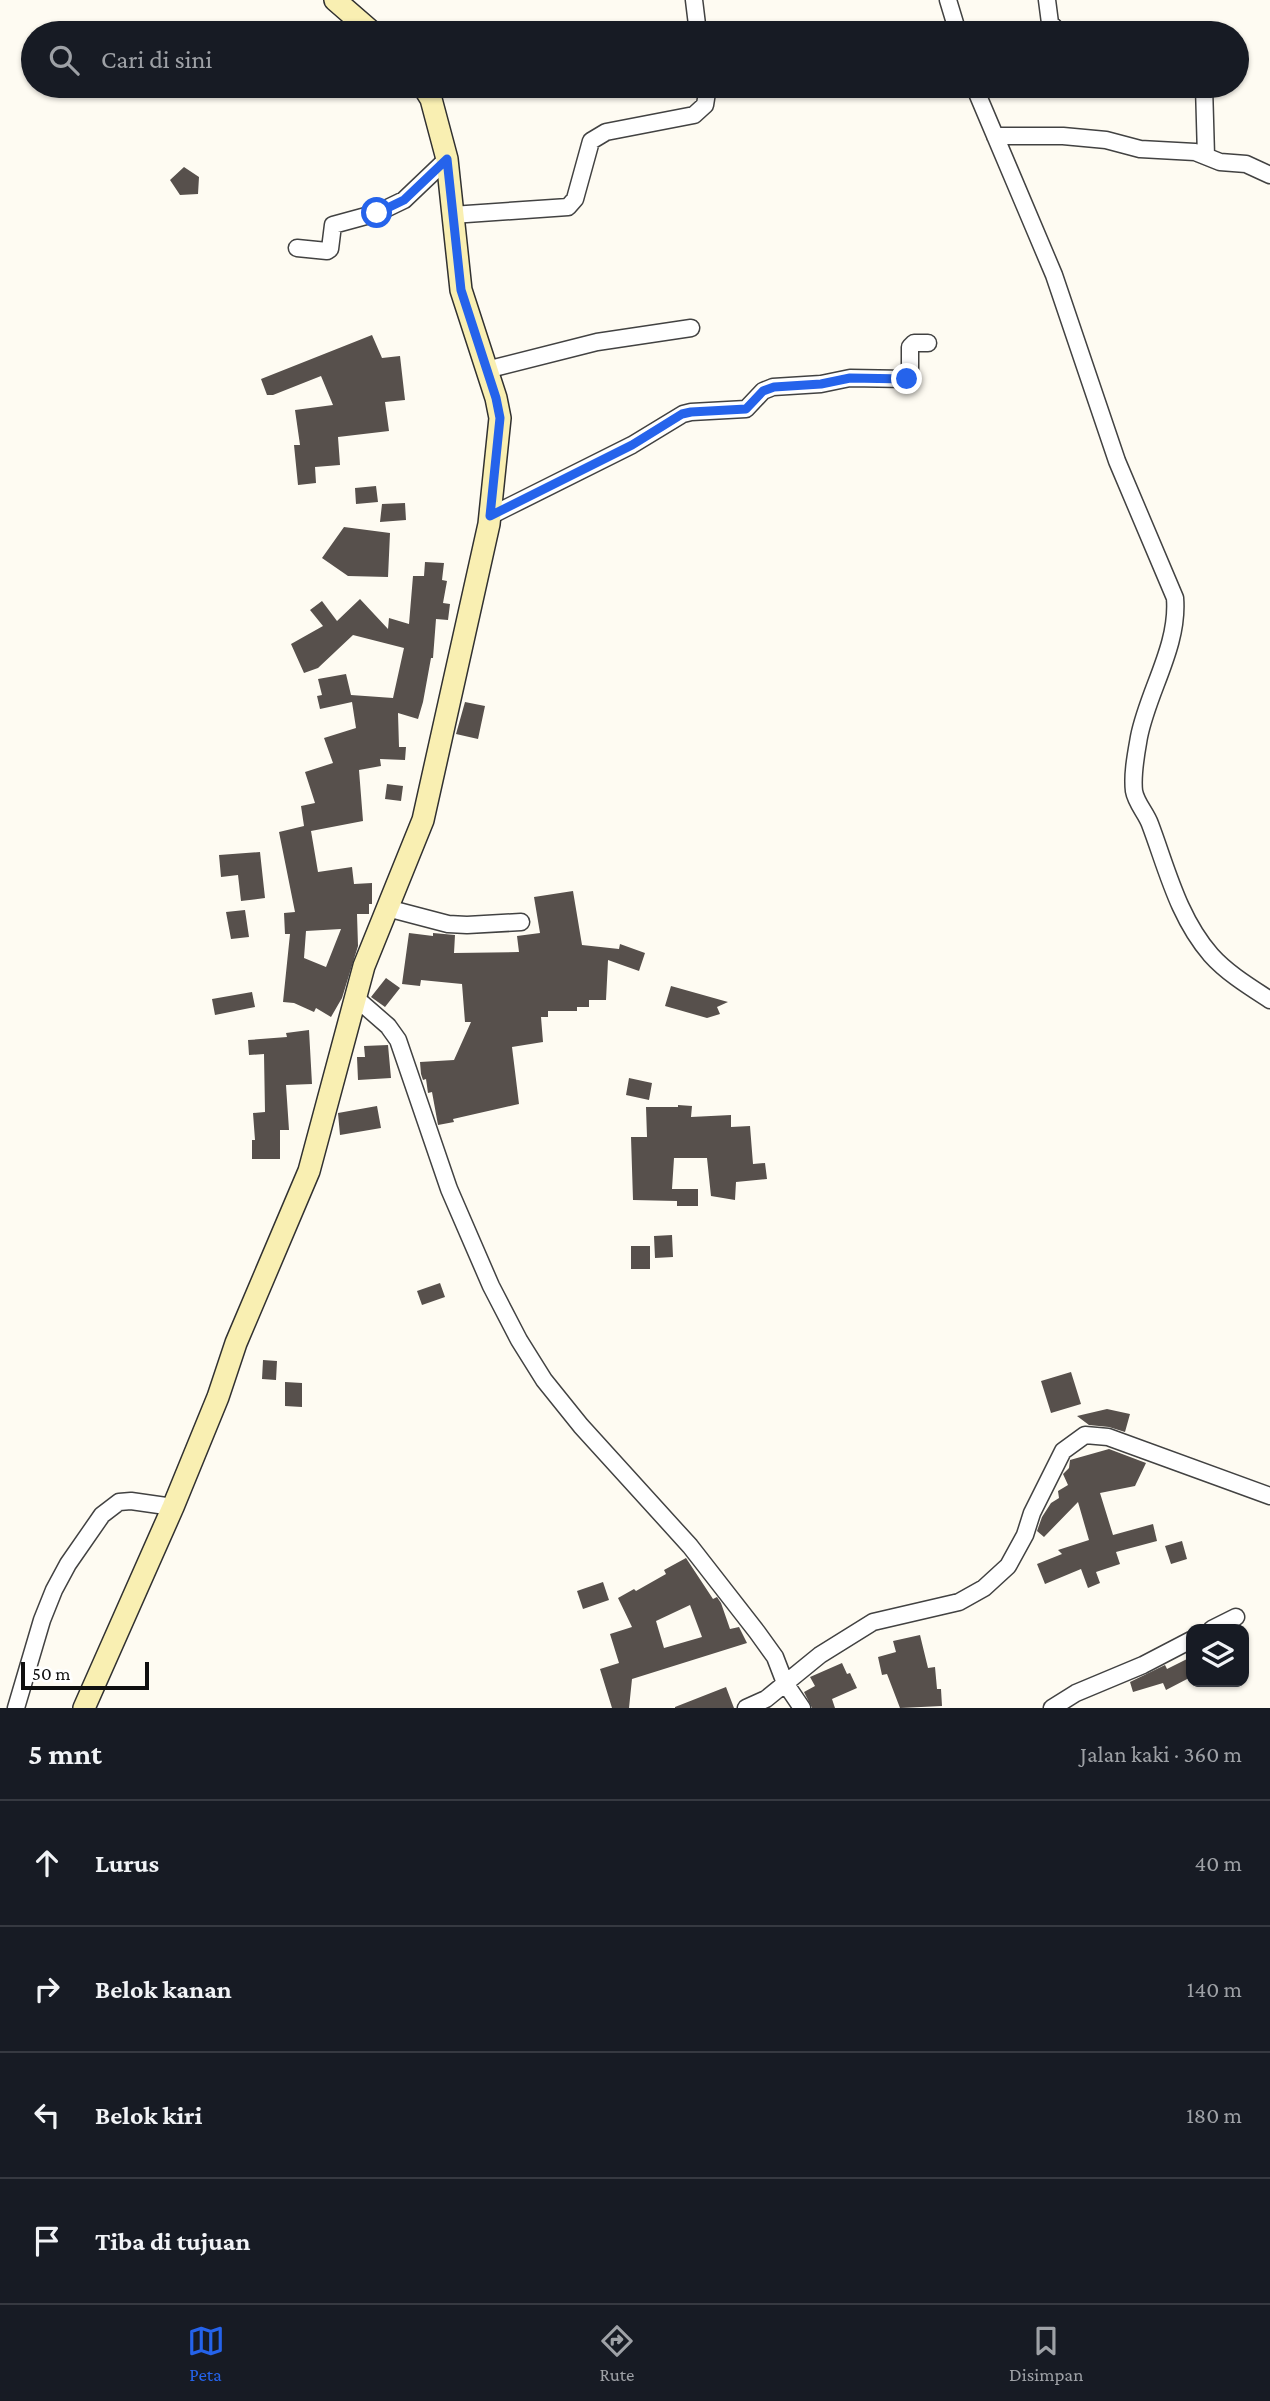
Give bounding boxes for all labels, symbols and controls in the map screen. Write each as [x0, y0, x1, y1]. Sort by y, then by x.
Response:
search box [21, 21, 1249, 98]
icon: search [45, 41, 83, 79]
text: Cari di sini [101, 45, 212, 74]
route start [361, 197, 392, 228]
route end [891, 363, 922, 394]
map controls [1186, 1624, 1249, 1687]
button: layers [1186, 1624, 1249, 1687]
scale bar [21, 1659, 149, 1691]
text: 50 m [32, 1663, 71, 1684]
text: 5 mnt [28, 1737, 102, 1770]
text: Jalan kaki · 360 m [1080, 1741, 1242, 1767]
icon: ahead [28, 1844, 66, 1882]
text: Lurus [95, 1849, 159, 1878]
text: 40 m [1194, 1850, 1242, 1876]
icon: right [28, 1970, 66, 2008]
text: Belok kanan [95, 1975, 232, 2004]
text: 140 m [1187, 1976, 1242, 2002]
icon: left [28, 2096, 66, 2134]
text: Belok kiri [95, 2101, 202, 2130]
text: 180 m [1186, 2102, 1242, 2128]
icon: arrive [28, 2222, 66, 2260]
text: Tiba di tujuan [95, 2227, 250, 2256]
tab: Peta [187, 2322, 225, 2385]
tab: Rute [598, 2322, 636, 2385]
tab: Disimpan [1009, 2322, 1083, 2385]

